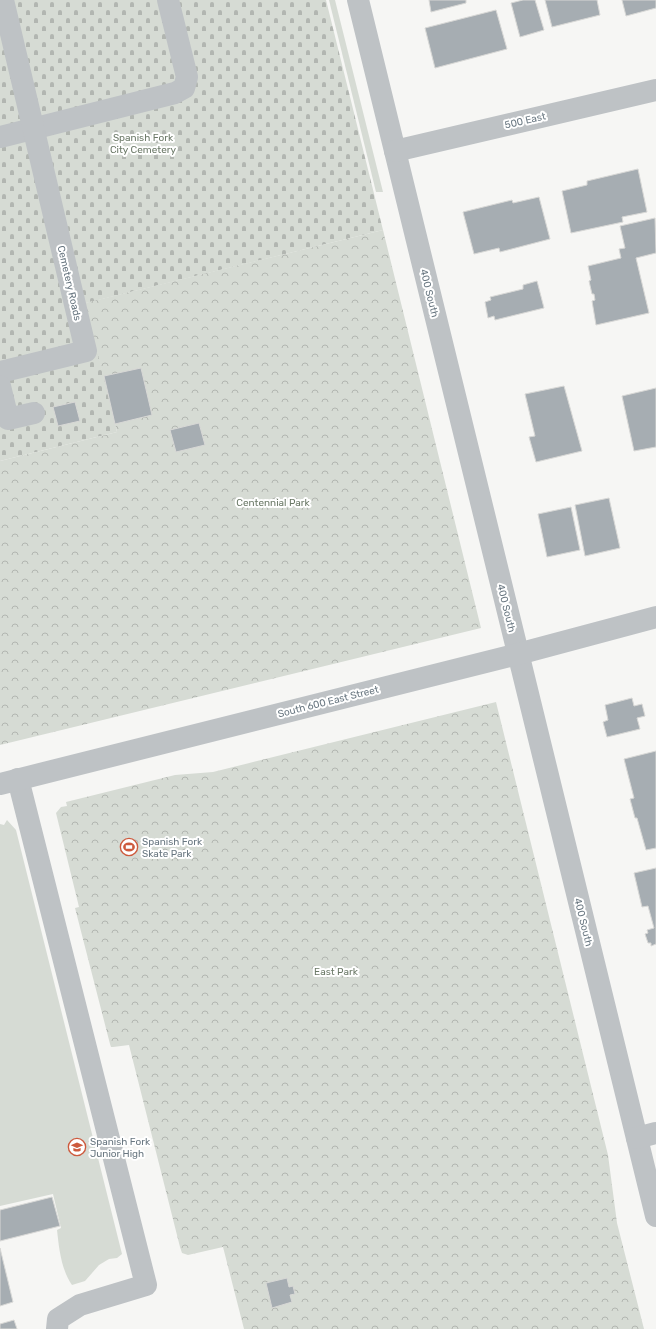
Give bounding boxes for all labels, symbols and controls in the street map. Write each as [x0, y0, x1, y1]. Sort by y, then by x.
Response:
street label: 500 East [504, 110, 547, 132]
park label: Spanish Fork City Cemetery [110, 132, 177, 156]
street label: Cemetery Roads [55, 245, 83, 322]
street label: 400 South [417, 268, 441, 319]
park label: Centennial Park [236, 497, 311, 509]
street label: 400 South [494, 583, 518, 634]
street label: South 600 East Street [277, 684, 380, 720]
place label: Spanish Fork Skate Park [142, 836, 203, 860]
sports icon: Spanish Fork Skate Park [119, 837, 139, 857]
street label: 400 South [571, 897, 595, 948]
park label: East Park [314, 966, 359, 978]
place label: Spanish Fork Junior High [90, 1136, 151, 1160]
school or university icon: Spanish Fork Junior High [67, 1137, 87, 1157]

